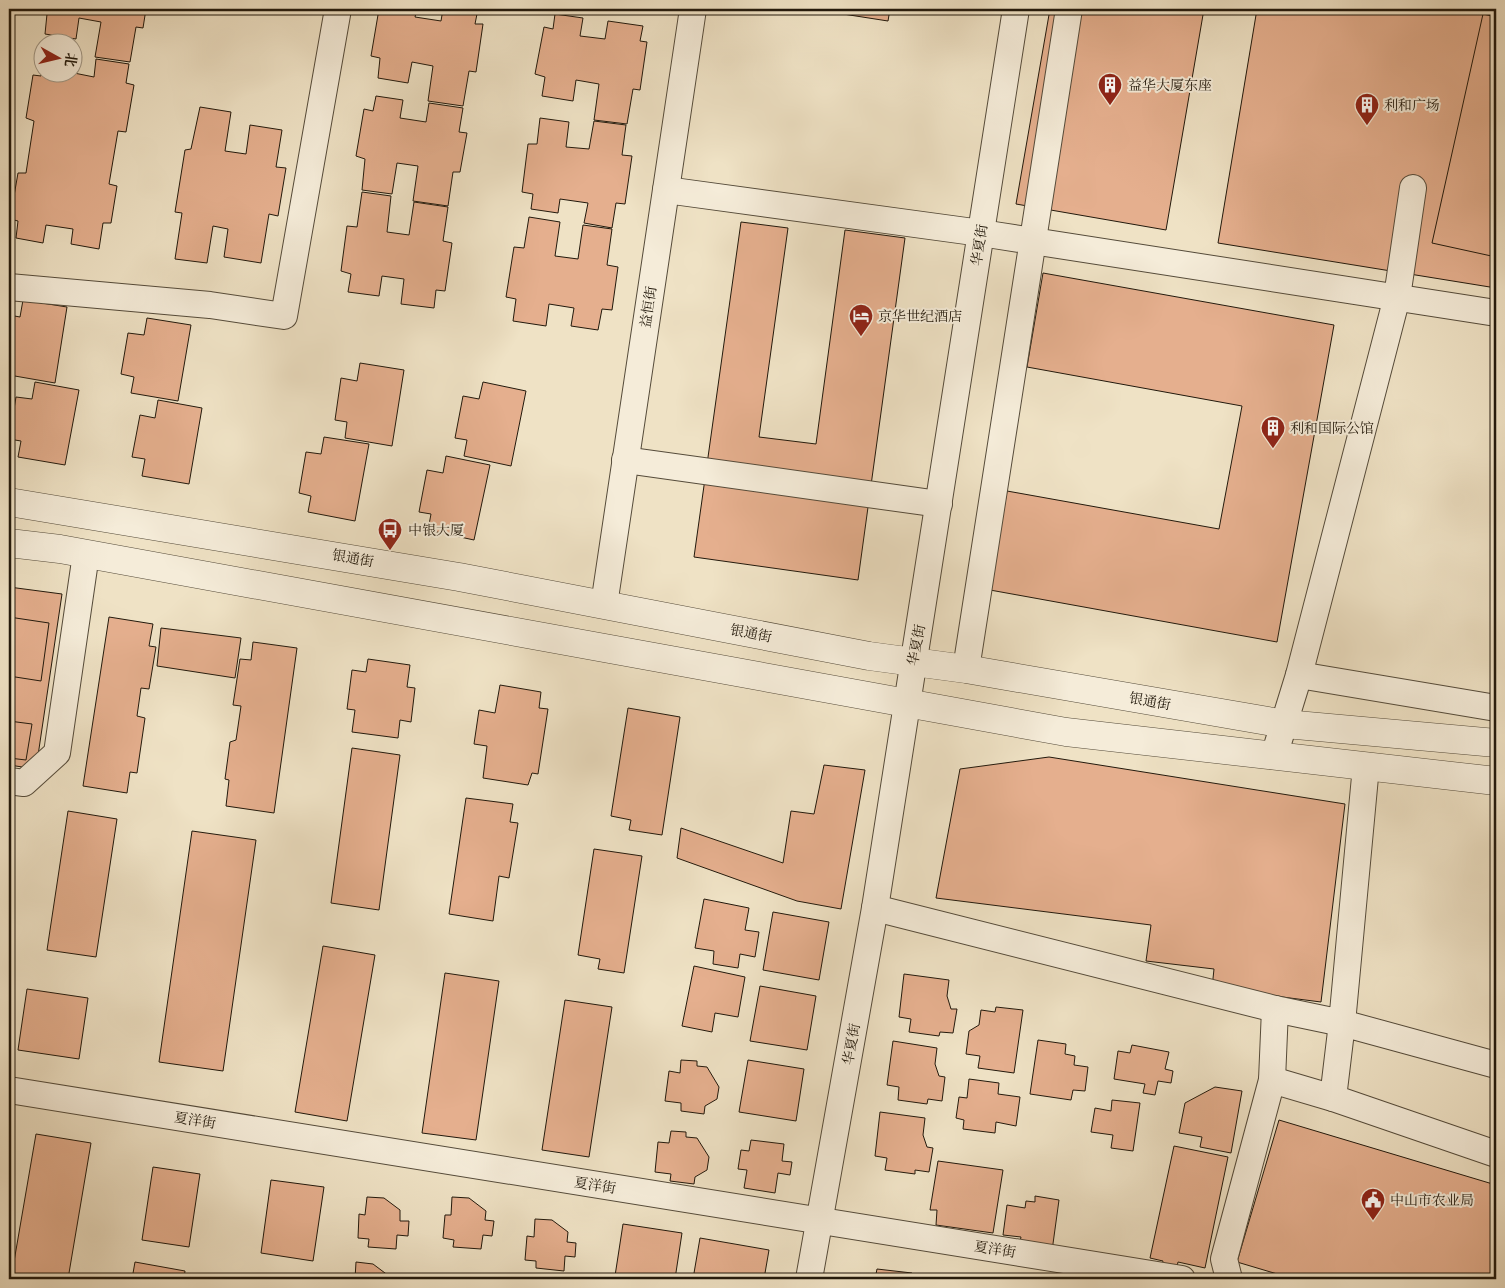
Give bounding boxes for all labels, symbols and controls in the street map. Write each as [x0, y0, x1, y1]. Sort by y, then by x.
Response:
north arrow [32, 32, 82, 82]
text: 北 [61, 52, 81, 68]
building icon: 益华大厦东座 [1097, 72, 1123, 106]
place label: 益华大厦东座 [1128, 76, 1212, 94]
building icon: 利和广场 [1354, 92, 1380, 126]
place label: 利和广场 [1384, 96, 1440, 114]
street label: 华夏街 [967, 223, 991, 267]
street label: 益恒街 [636, 285, 660, 329]
hotel icon: 京华世纪酒店 [848, 303, 874, 337]
place label: 京华世纪酒店 [878, 307, 962, 325]
building icon: 利和国际公馆 [1260, 415, 1286, 449]
place label: 利和国际公馆 [1290, 419, 1374, 437]
bus stop icon: 中银大厦 [377, 517, 403, 551]
place label: 中银大厦 [408, 521, 464, 539]
street label: 银通街 [331, 545, 375, 571]
street label: 银通街 [729, 620, 773, 646]
street label: 华夏街 [903, 623, 929, 667]
street label: 银通街 [1128, 688, 1172, 714]
street label: 华夏街 [838, 1022, 864, 1066]
street label: 夏洋街 [173, 1108, 217, 1132]
street label: 夏洋街 [573, 1173, 617, 1197]
public building icon: 中山市农业局 [1360, 1187, 1386, 1221]
place label: 中山市农业局 [1390, 1191, 1474, 1209]
street label: 夏洋街 [973, 1237, 1017, 1261]

